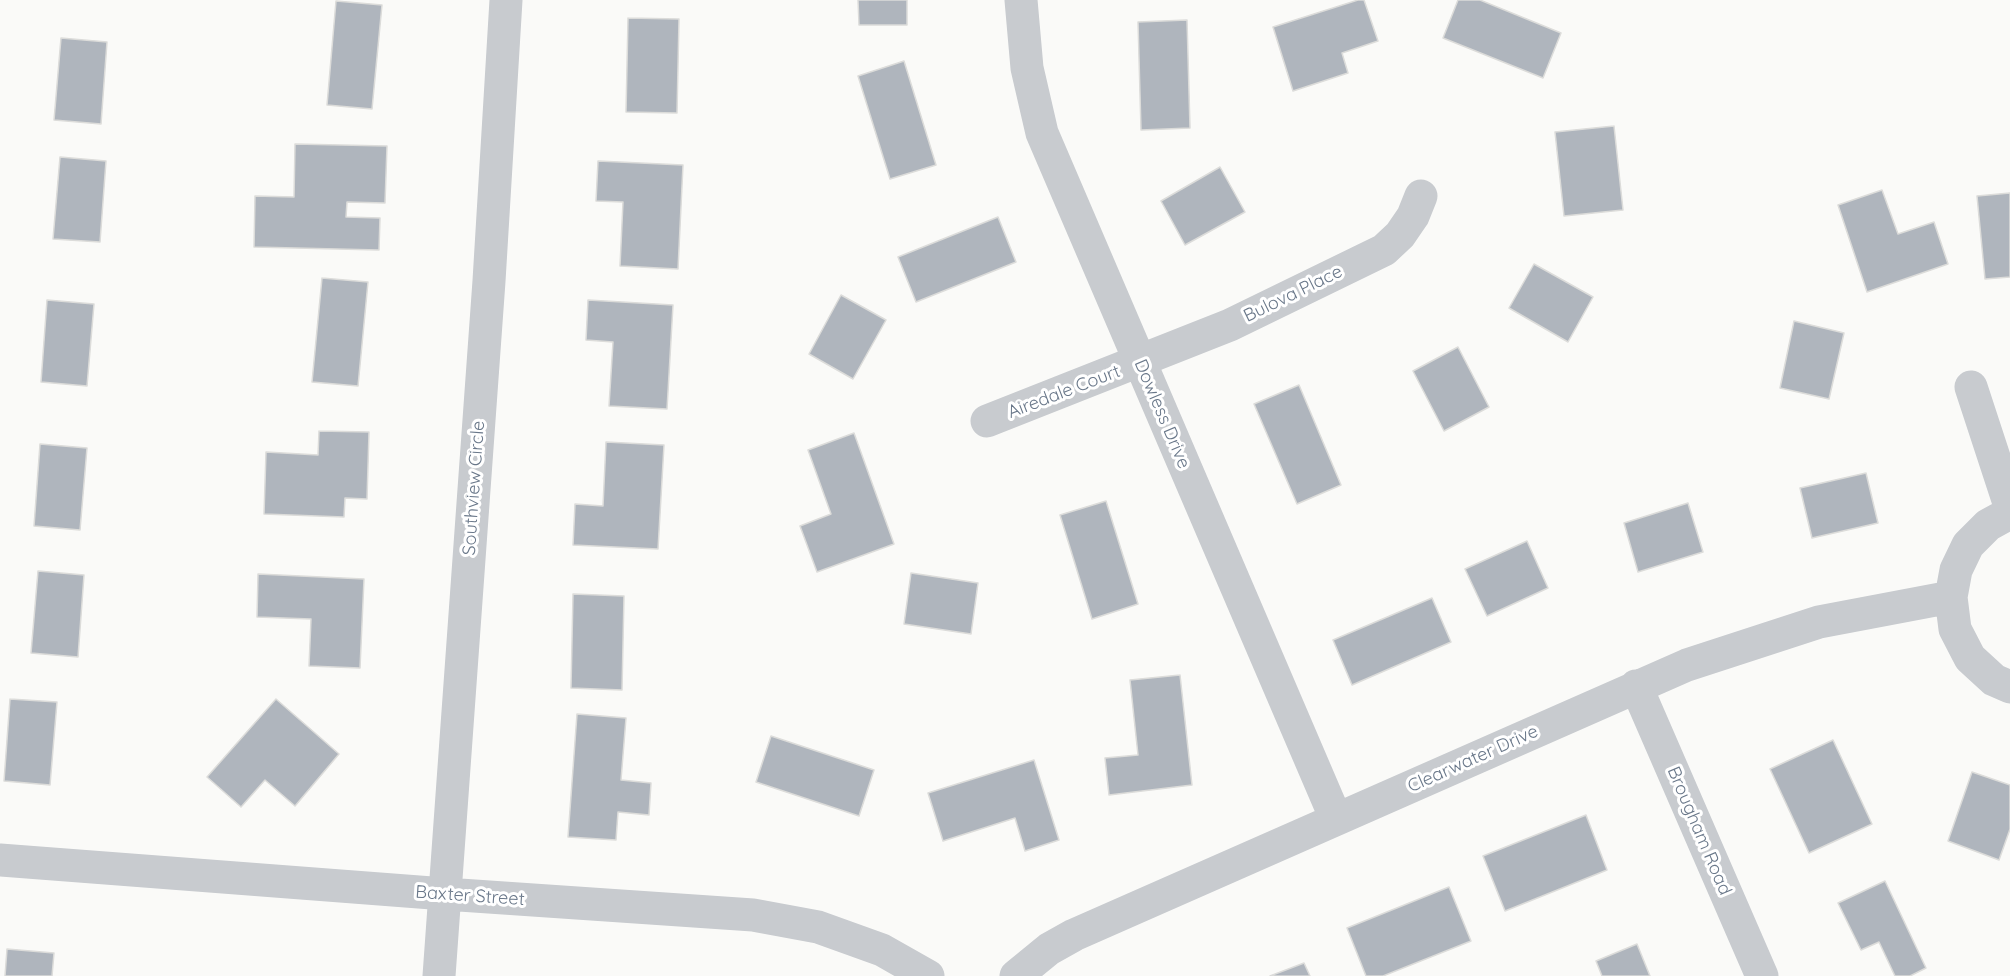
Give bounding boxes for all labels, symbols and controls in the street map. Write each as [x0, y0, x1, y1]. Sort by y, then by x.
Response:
street label: Bulova Place [1240, 261, 1346, 327]
street label: Dowless Drive [1129, 356, 1195, 472]
street label: Airedale Court [1005, 361, 1123, 423]
street label: Southview Circle [459, 420, 489, 556]
street label: Clearwater Drive [1404, 721, 1542, 797]
street label: Brougham Road [1662, 763, 1736, 899]
street label: Baxter Street [415, 881, 525, 911]

